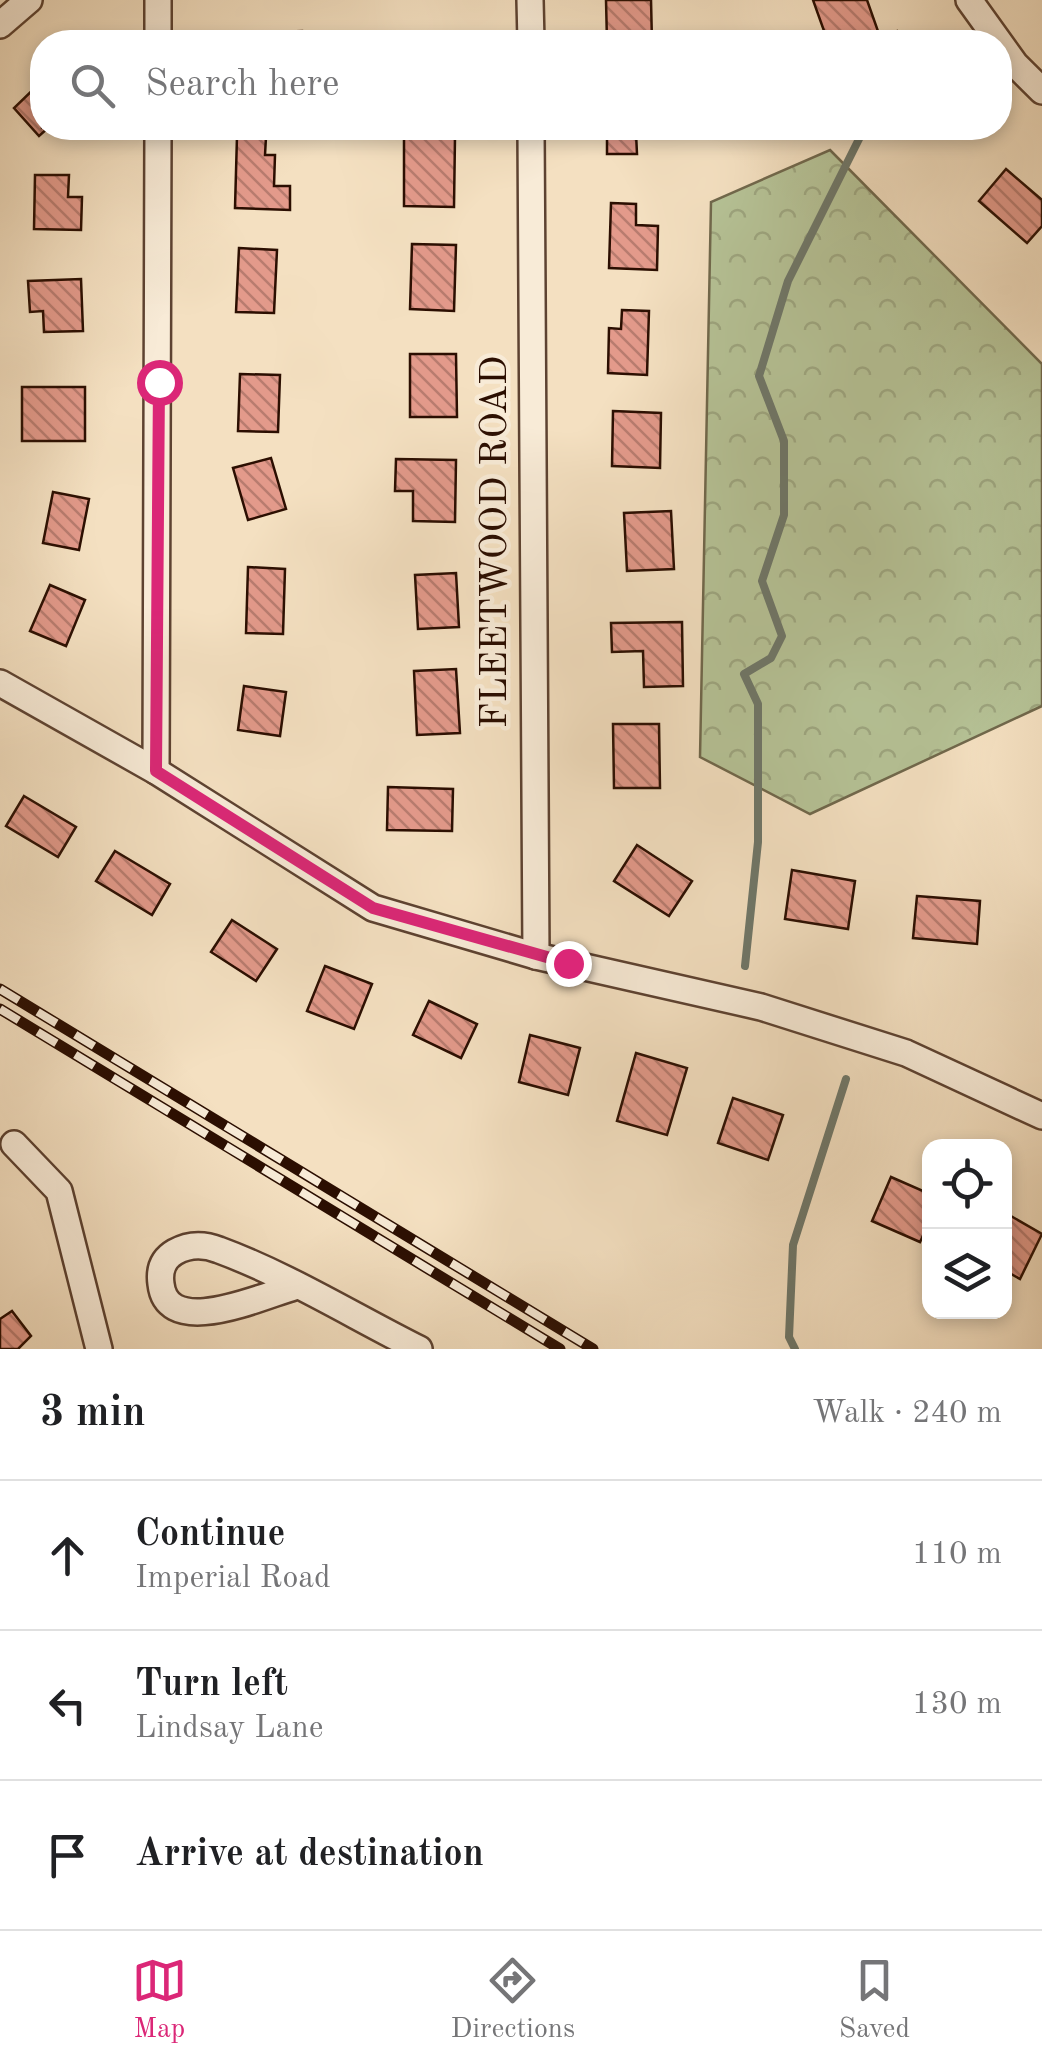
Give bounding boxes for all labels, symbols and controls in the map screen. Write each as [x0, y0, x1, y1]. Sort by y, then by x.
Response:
search box [30, 30, 1012, 140]
icon: search [65, 58, 120, 113]
text: Search here [145, 66, 340, 104]
street label: FLEETWOOD ROAD [477, 356, 515, 728]
route start [137, 360, 183, 406]
route end [546, 941, 592, 987]
map controls [922, 1139, 1012, 1319]
button: locate [922, 1139, 1012, 1229]
button: layers [922, 1229, 1012, 1319]
text: 3 min [40, 1393, 146, 1435]
text: Walk · 240 m [812, 1398, 1002, 1430]
text: Continue [135, 1516, 285, 1554]
icon: ahead [40, 1528, 95, 1583]
text: 110 m [912, 1539, 1002, 1571]
text: Imperial Road [135, 1563, 331, 1595]
text: Turn left [135, 1666, 288, 1704]
icon: left [40, 1678, 95, 1733]
text: 130 m [912, 1689, 1002, 1721]
text: Lindsay Lane [135, 1713, 323, 1745]
icon: arrive [40, 1828, 95, 1883]
text: Arrive at destination [135, 1836, 484, 1874]
tab: Map [132, 1953, 187, 2048]
tab: Directions [451, 1953, 575, 2048]
tab: Saved [839, 1953, 910, 2048]

